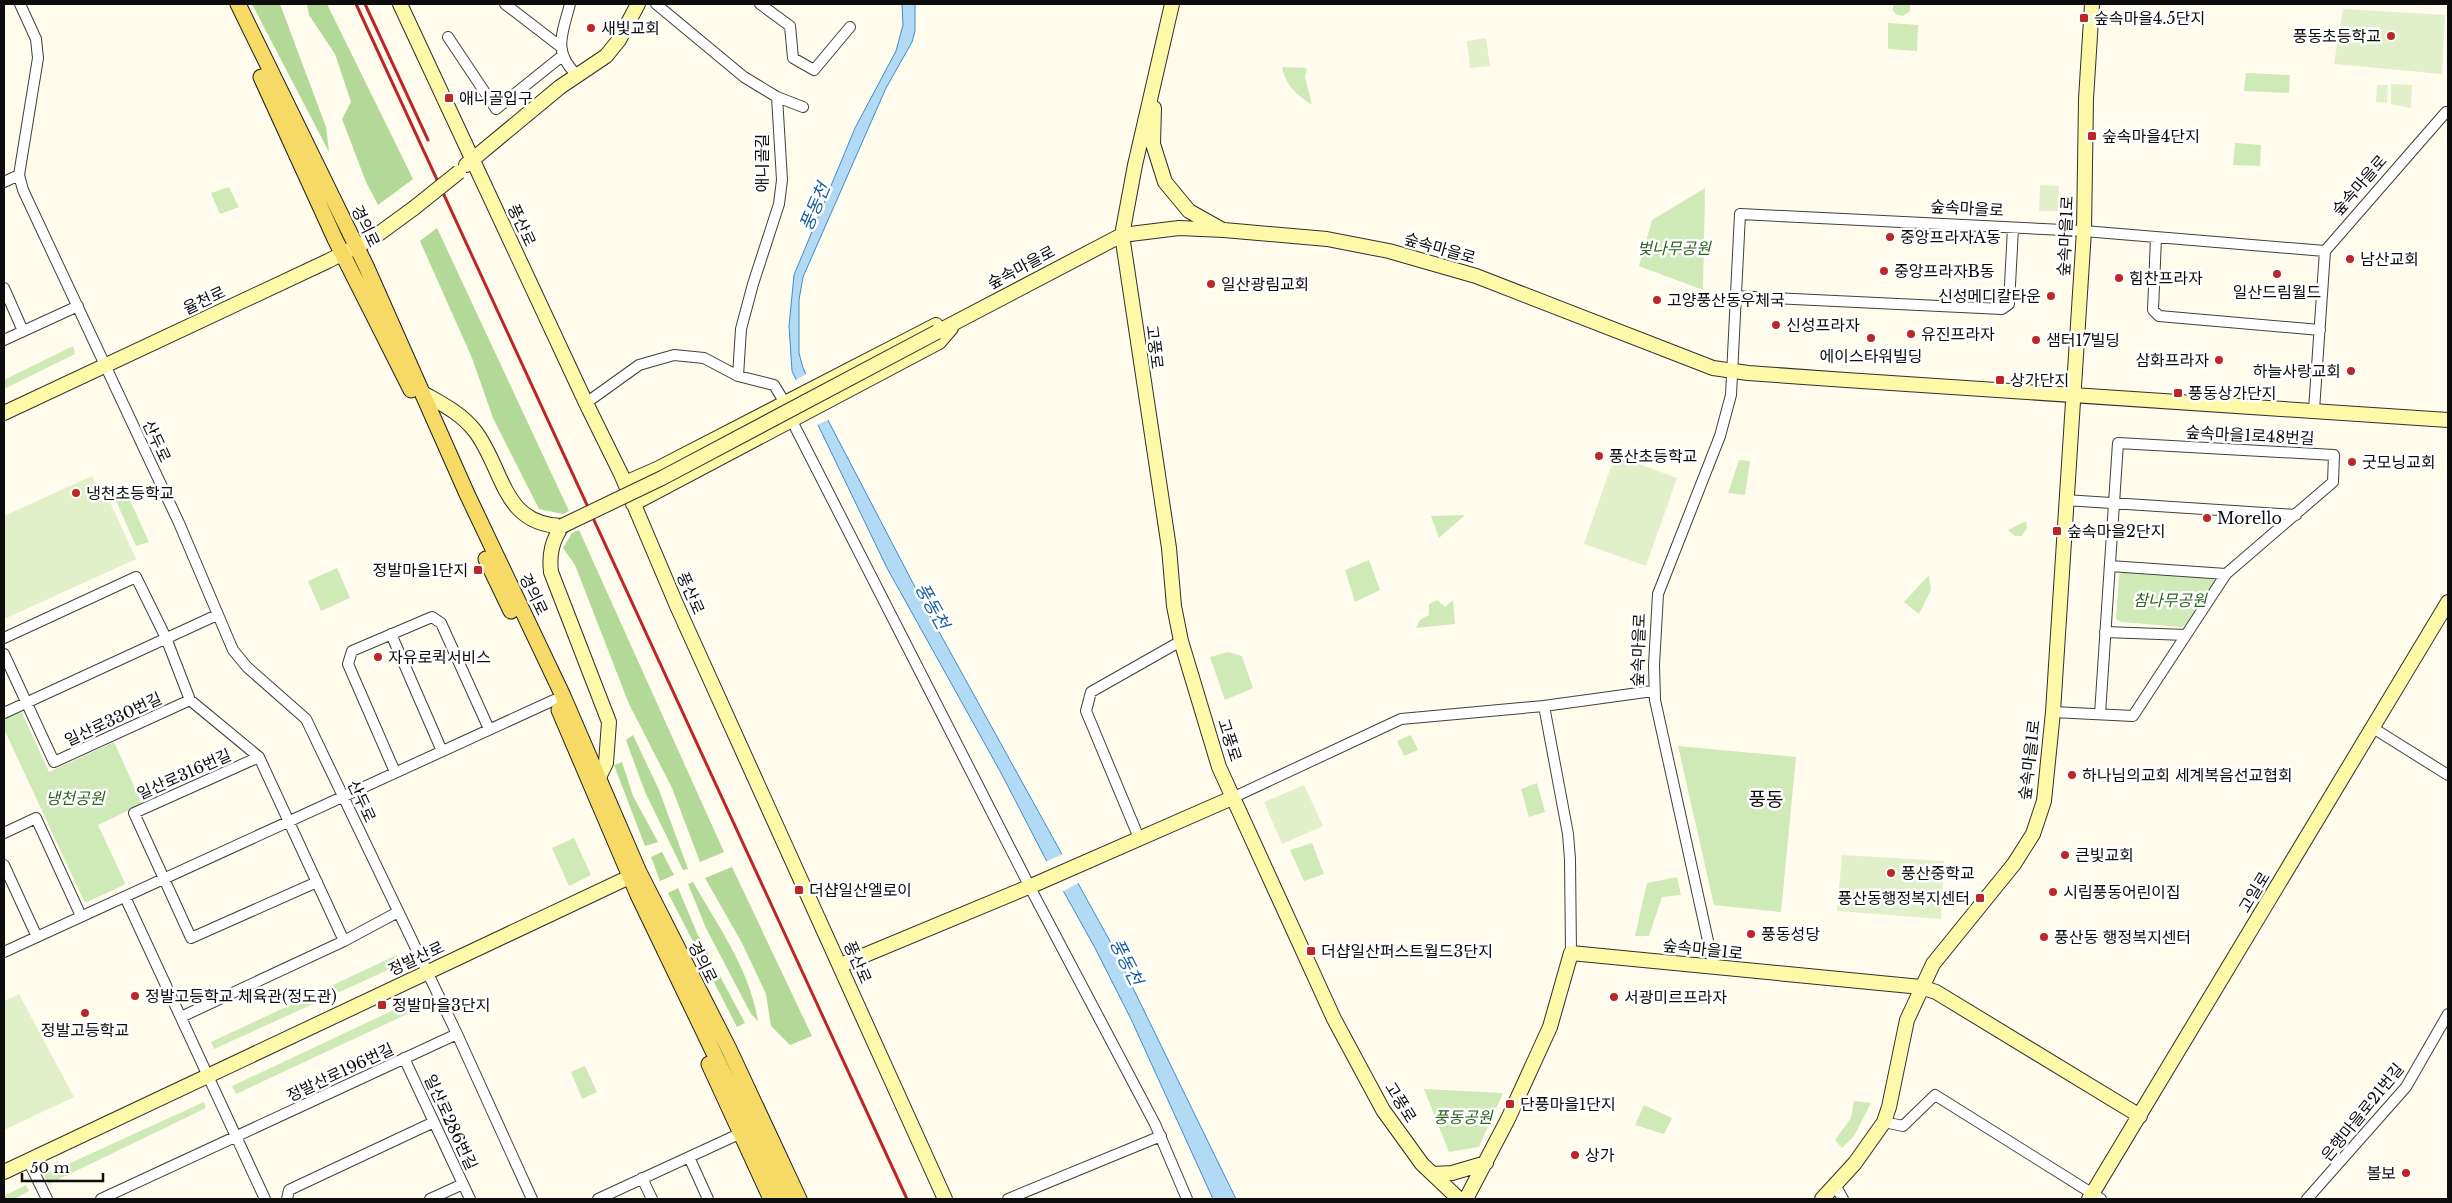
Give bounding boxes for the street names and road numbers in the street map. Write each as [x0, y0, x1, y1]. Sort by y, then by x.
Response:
street label: 애니골길 [752, 134, 772, 192]
street label: 숲속마을로 [2327, 150, 2391, 219]
street label: 숲속마을1로 [2053, 195, 2077, 277]
street label: 숲속마을로 [1930, 196, 2005, 220]
street label: 풍산로 [504, 201, 541, 249]
street label: 경의로 [347, 202, 385, 250]
street label: 숲속마을로 [1402, 228, 1478, 268]
street label: 숲속마을로 [984, 241, 1058, 293]
street label: 율천로 [180, 281, 228, 318]
street label: 고풍로 [1142, 324, 1168, 370]
street label: 산두로 [139, 417, 176, 465]
street label: 숲속마을1로48번길 [2185, 422, 2315, 448]
street label: 풍산로 [673, 569, 709, 617]
street label: 경의로 [515, 570, 553, 618]
street label: 숲속마을로 [1627, 613, 1649, 687]
street label: 일산로330번길 [61, 688, 165, 750]
street label: 고풍로 [1214, 716, 1246, 764]
street label: 숲속마을1로 [2014, 718, 2044, 801]
street label: 일산로316번길 [134, 744, 234, 804]
street label: 산두로 [344, 777, 381, 825]
street label: 고일로 [2234, 868, 2274, 916]
street label: 숲속마을1로 [1662, 935, 1744, 963]
street label: 정발산로 [385, 936, 447, 980]
street label: 경의로 [684, 938, 722, 986]
street label: 풍산로 [840, 938, 876, 986]
street label: 정발산로196번길 [283, 1038, 397, 1106]
street label: 은행마을로21번길 [2316, 1059, 2408, 1165]
street label: 일산로286번길 [420, 1071, 482, 1173]
street label: 고풍로 [1381, 1078, 1421, 1126]

